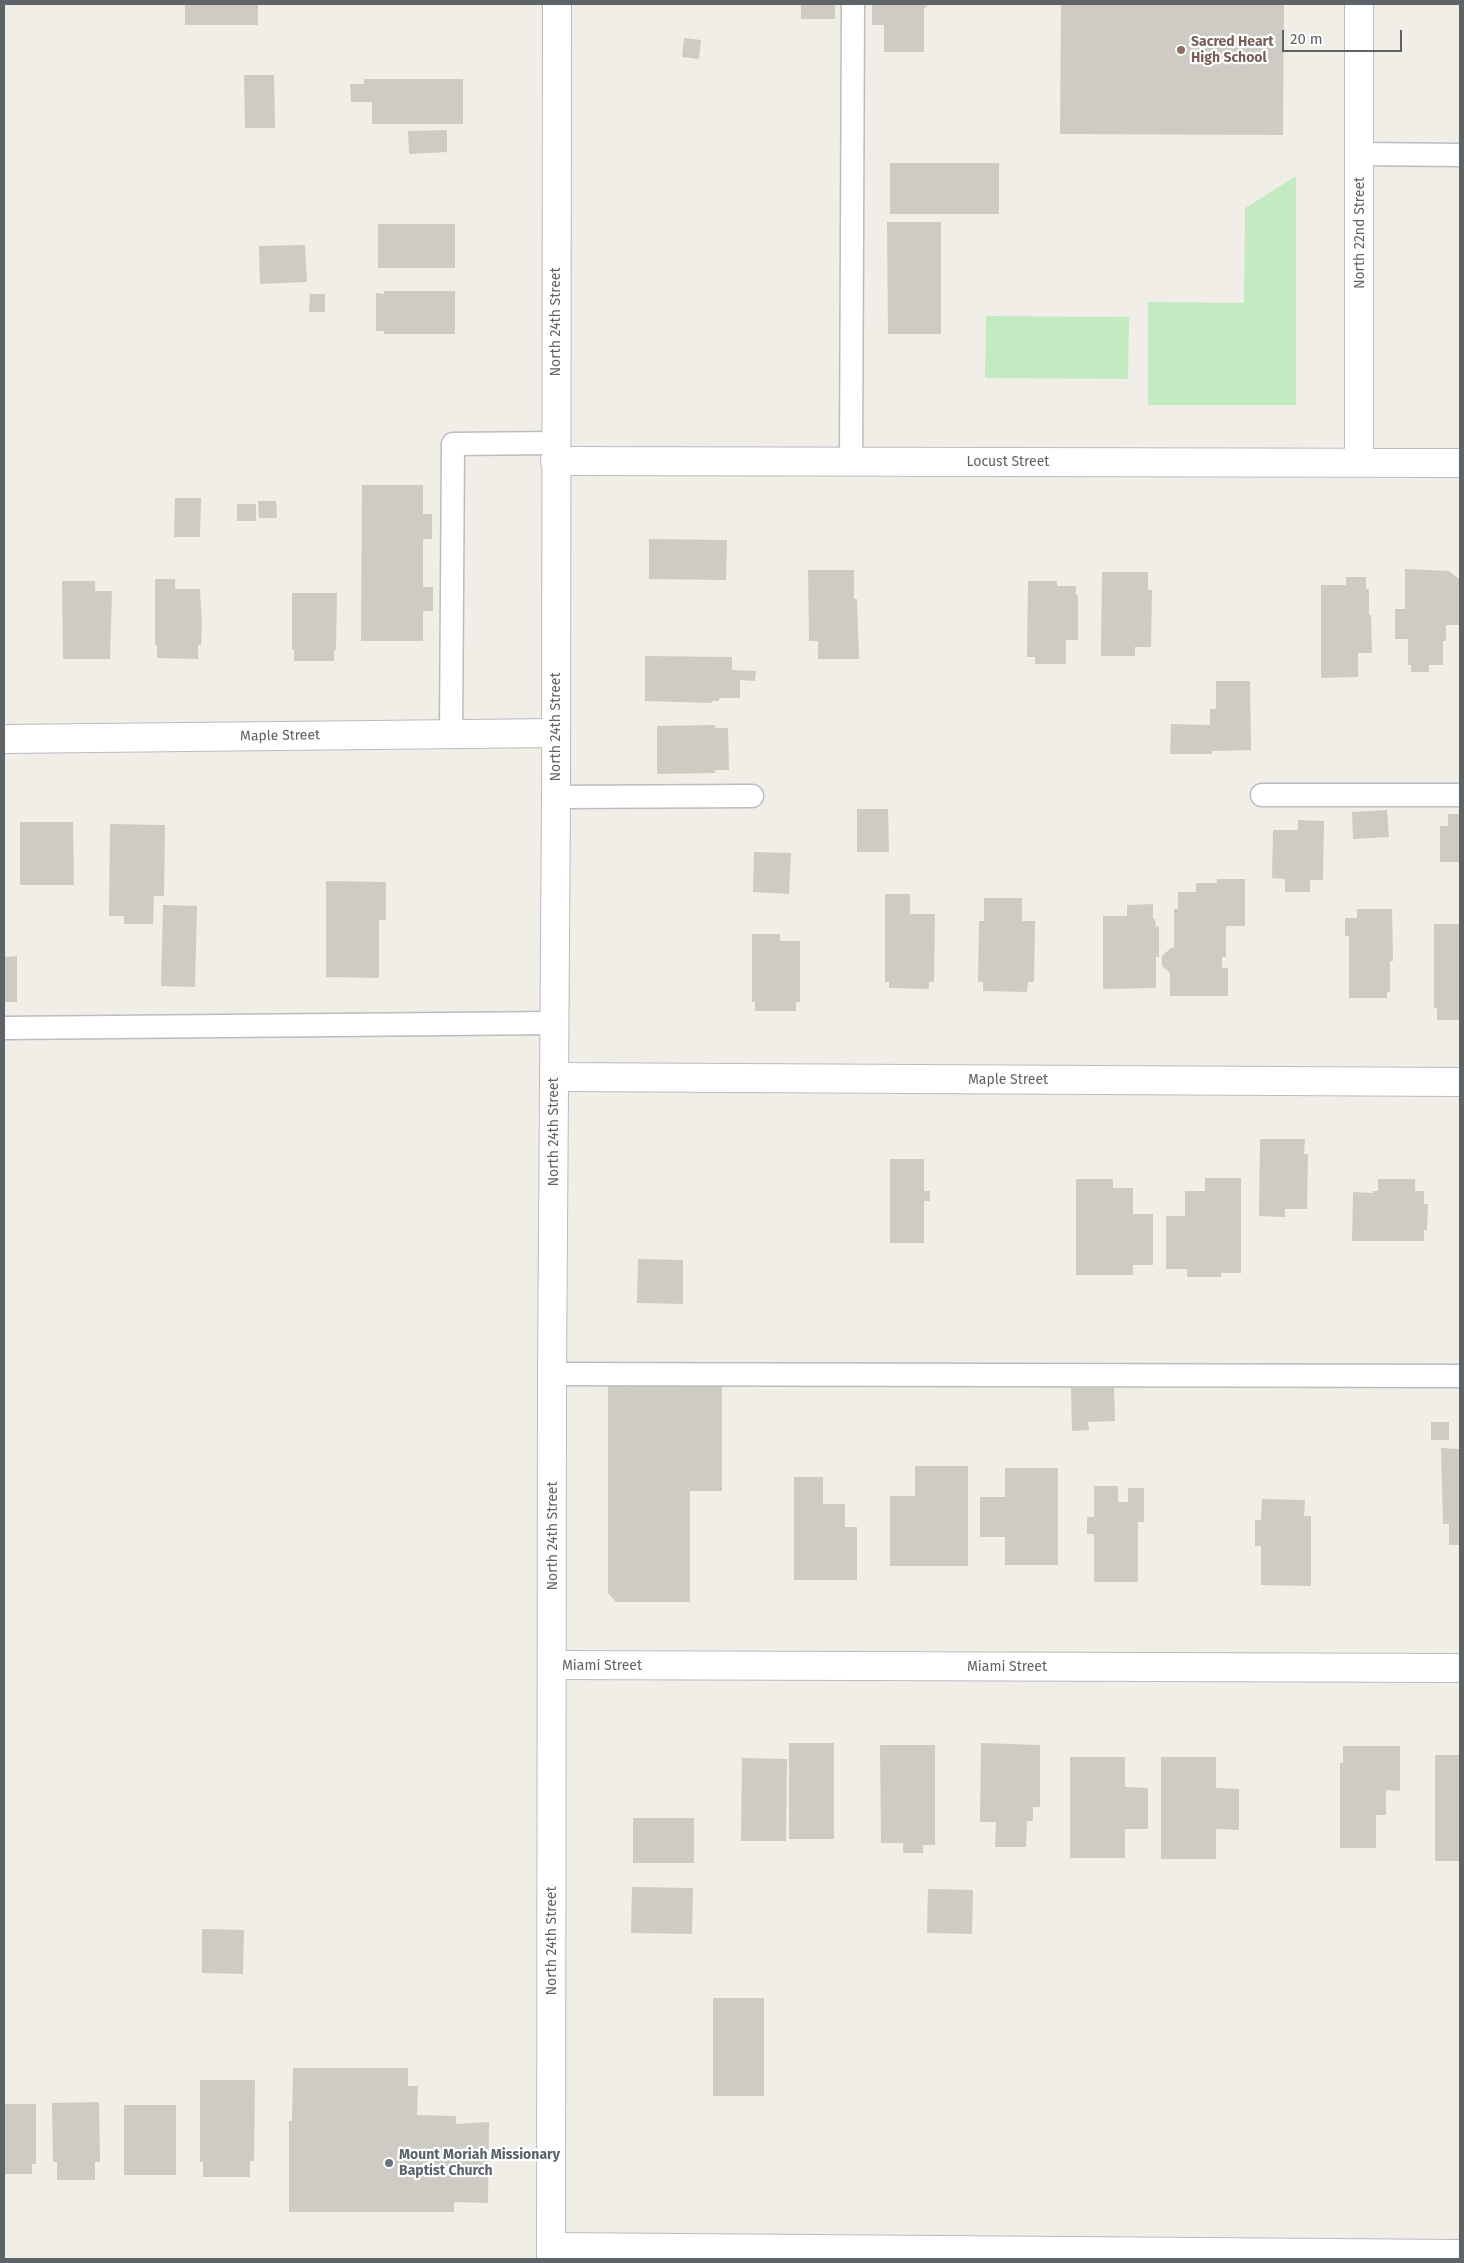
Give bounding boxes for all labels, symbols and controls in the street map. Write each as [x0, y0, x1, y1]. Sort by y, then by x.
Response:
scale bar [1284, 20, 1404, 52]
text: 20 m [1290, 30, 1323, 48]
place label: Sacred Heart High School [1191, 34, 1274, 66]
marker: Sacred Heart High School [1175, 44, 1187, 56]
street label: North 22nd Street [1352, 177, 1368, 289]
street label: North 24th Street [548, 267, 564, 377]
street label: Locust Street [967, 454, 1049, 470]
street label: North 24th Street [548, 672, 564, 782]
street label: Maple Street [240, 727, 320, 745]
street label: Maple Street [968, 1072, 1048, 1088]
street label: North 24th Street [546, 1077, 562, 1187]
street label: North 24th Street [545, 1481, 561, 1591]
street label: Miami Street [562, 1658, 642, 1674]
street label: Miami Street [967, 1659, 1047, 1675]
street label: North 24th Street [544, 1886, 560, 1996]
place label: Mount Moriah Missionary Baptist Church [399, 2147, 560, 2180]
marker: Mount Moriah Missionary Baptist Church [383, 2157, 395, 2169]

